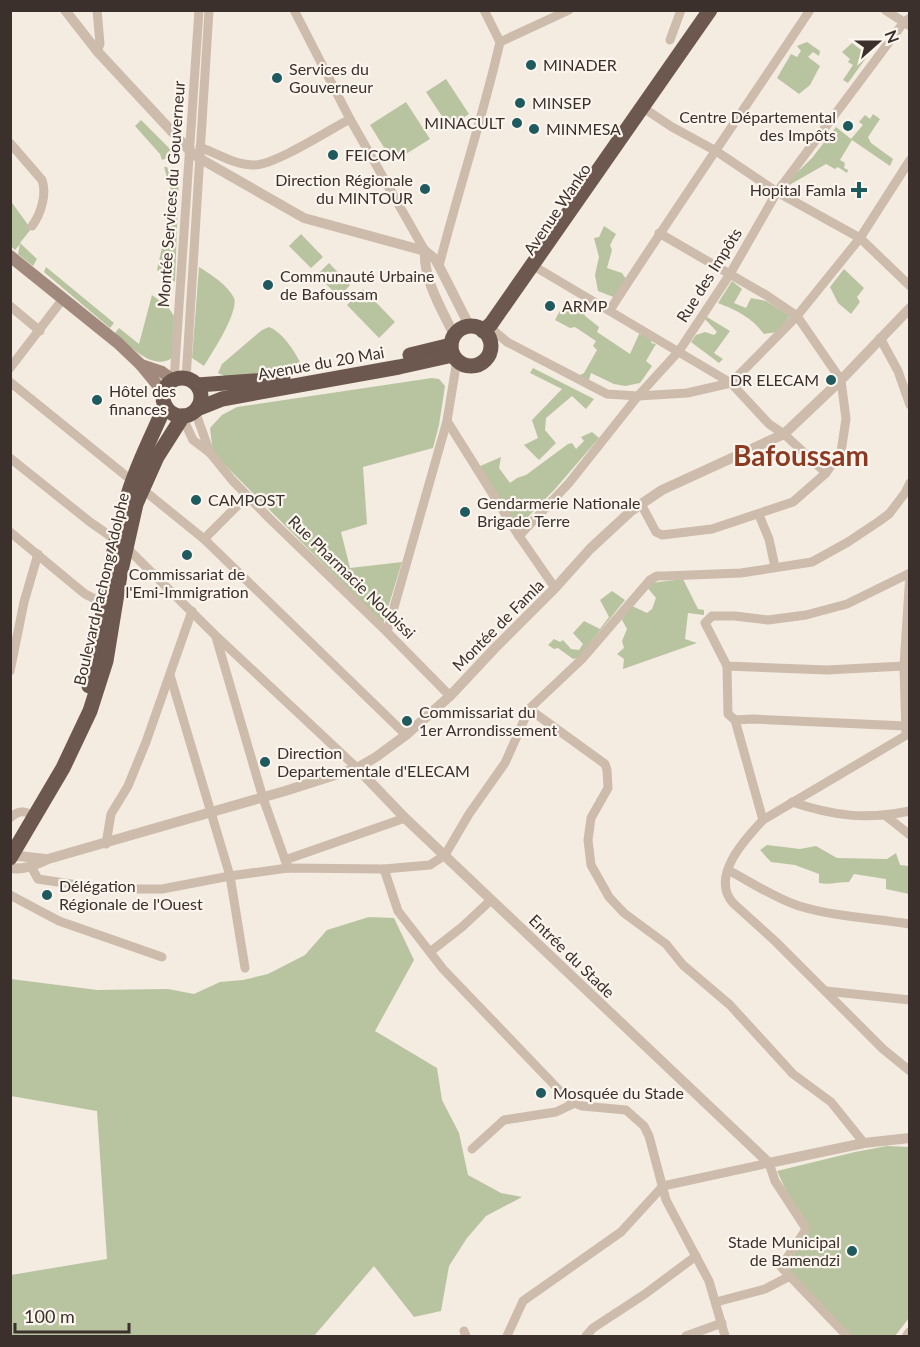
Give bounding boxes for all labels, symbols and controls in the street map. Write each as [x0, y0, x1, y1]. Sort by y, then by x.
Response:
north arrow [848, 12, 908, 72]
text: N [881, 27, 904, 46]
place label: MINADER [543, 55, 617, 74]
marker: MINADER [524, 58, 538, 72]
place label: Services du Gouverneur [289, 59, 373, 96]
marker: Services du Gouverneur [270, 71, 284, 85]
street label: Montée Services du Gouverneur [153, 80, 188, 308]
place label: MINSEP [532, 93, 591, 112]
marker: MINSEP [513, 96, 527, 110]
place label: Centre Départemental des Impôts [679, 107, 836, 144]
place label: MINACULT [424, 113, 506, 132]
marker: MINACULT [510, 116, 524, 130]
place label: MINMESA [546, 119, 621, 138]
marker: Centre Départemental des Impôts [841, 119, 855, 133]
marker: MINMESA [527, 122, 541, 136]
place label: FEICOM [345, 145, 406, 164]
marker: FEICOM [326, 148, 340, 162]
street label: Avenue Wanko [519, 159, 594, 258]
place label: Direction Régionale du MINTOUR [275, 170, 413, 207]
place label: Hopital Famla [750, 180, 846, 199]
marker: Hopital Famla [850, 181, 868, 199]
marker: Direction Régionale du MINTOUR [418, 182, 432, 196]
street label: Rue des Impôts [672, 224, 745, 325]
place label: Communauté Urbaine de Bafoussam [280, 266, 434, 303]
marker: Communauté Urbaine de Bafoussam [261, 278, 275, 292]
place label: ARMP [562, 296, 608, 315]
marker: ARMP [543, 299, 557, 313]
street label: Avenue du 20 Mai [256, 342, 386, 383]
place label: DR ELECAM [730, 370, 819, 389]
marker: DR ELECAM [824, 373, 838, 387]
place label: Hôtel des finances [109, 381, 176, 418]
marker: Hôtel des finances [90, 393, 104, 407]
district label: Bafoussam [733, 438, 869, 472]
place label: CAMPOST [208, 490, 285, 509]
street label: Boulevard Pachong Adolphe [69, 491, 132, 687]
marker: CAMPOST [189, 493, 203, 507]
place label: Gendarmerie Nationale Brigade Terre [477, 493, 640, 530]
marker: Gendarmerie Nationale Brigade Terre [458, 505, 472, 519]
street label: Rue Pharmacie Noubissi [285, 511, 420, 642]
marker: Commissariat de l'Emi-Immigration [180, 548, 194, 562]
place label: Commissariat de l'Emi-Immigration [125, 564, 249, 601]
street label: Montée de Famla [448, 575, 547, 674]
place label: Commissariat du 1er Arrondissement [419, 702, 557, 739]
marker: Commissariat du 1er Arrondissement [400, 714, 414, 728]
place label: Direction Departementale d'ELECAM [277, 743, 470, 780]
marker: Direction Departementale d'ELECAM [258, 755, 272, 769]
place label: Délégation Régionale de l'Ouest [59, 876, 203, 913]
marker: Délégation Régionale de l'Ouest [40, 888, 54, 902]
street label: Entrée du Stade [526, 910, 619, 1001]
place label: Mosquée du Stade [553, 1083, 684, 1102]
marker: Mosquée du Stade [534, 1086, 548, 1100]
place label: Stade Municipal de Bamendzi [728, 1232, 840, 1269]
marker: Stade Municipal de Bamendzi [845, 1244, 859, 1258]
scale bar [15, 1296, 129, 1334]
text: 100 m [24, 1305, 75, 1327]

